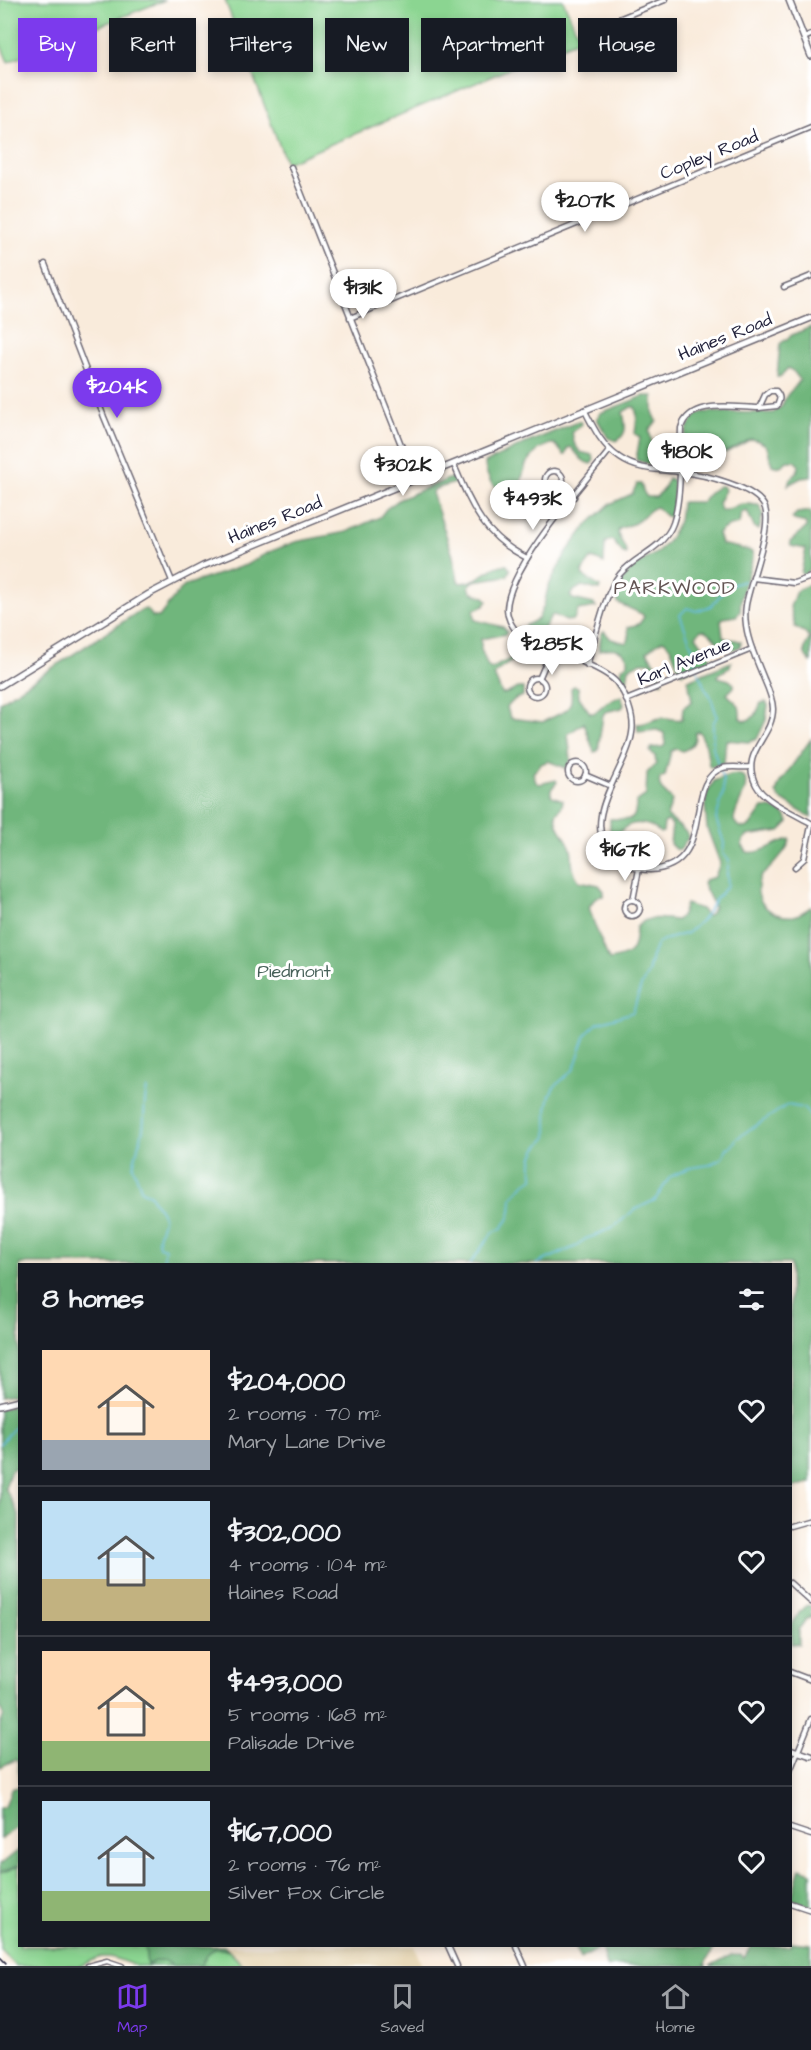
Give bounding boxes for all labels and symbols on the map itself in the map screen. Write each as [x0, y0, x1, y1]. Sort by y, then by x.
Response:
street label: Copley Road [656, 124, 762, 187]
pin: $207K [543, 182, 627, 233]
pin: $131K [321, 269, 405, 320]
street label: Haines Road [674, 307, 776, 367]
pin: $204K [75, 368, 159, 419]
pin: $180K [645, 433, 729, 484]
pin: $302K [361, 446, 445, 497]
pin: $493K [491, 480, 575, 531]
street label: Haines Road [224, 490, 326, 550]
district label: PARKWOOD [614, 574, 736, 602]
pin: $285K [510, 625, 594, 676]
street label: Karl Avenue [634, 632, 735, 692]
pin: $167K [583, 831, 667, 882]
park label: Piedmont [257, 959, 332, 984]

